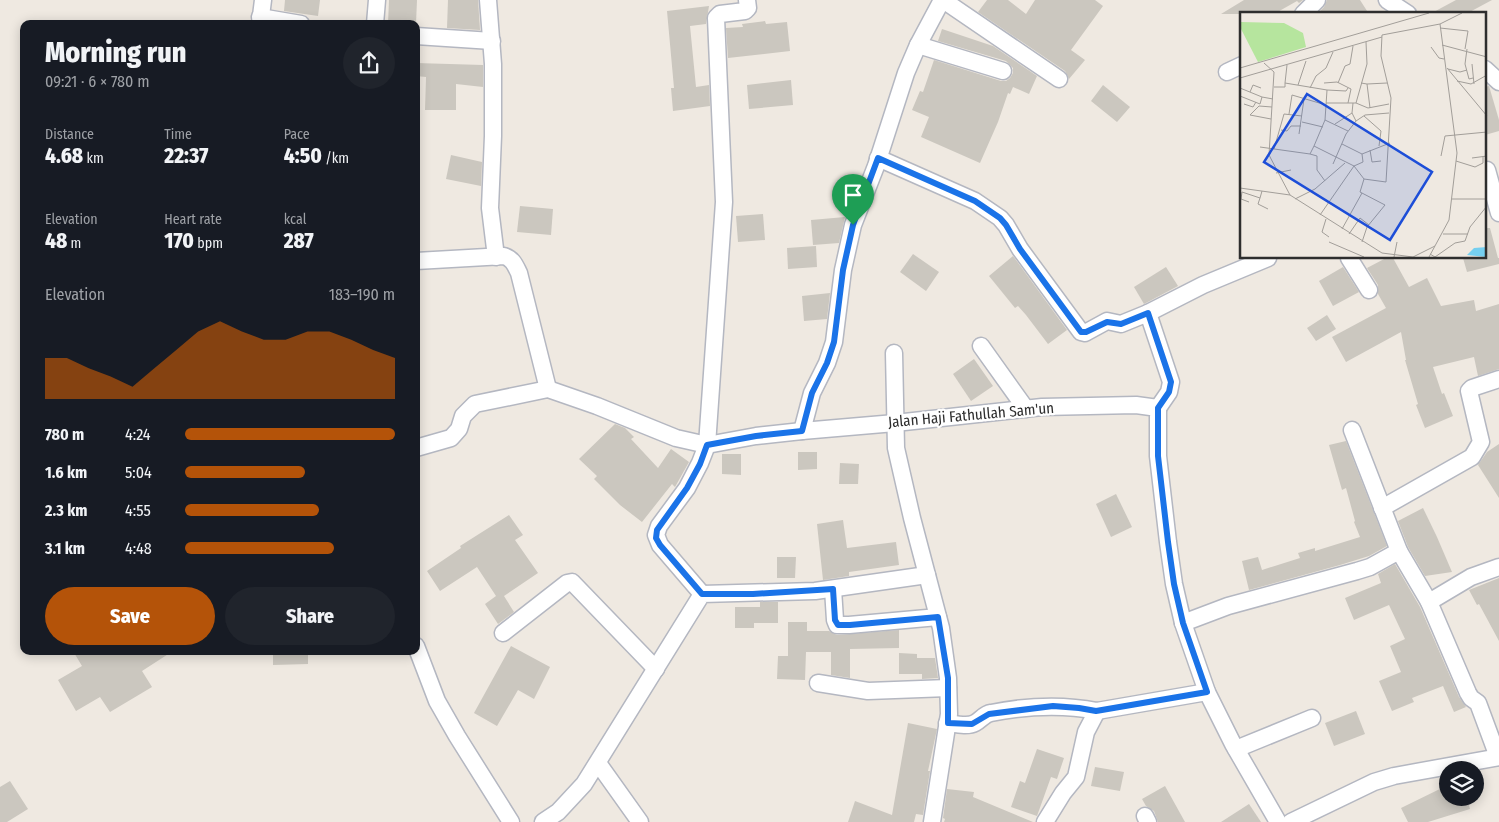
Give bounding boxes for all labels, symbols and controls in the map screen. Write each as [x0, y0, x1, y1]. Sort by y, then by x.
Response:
inset map [1240, 12, 1486, 259]
text: Morning run [45, 36, 186, 69]
button: share [343, 37, 395, 89]
text: 09:21 · 6 × 780 m [45, 72, 150, 91]
text: Distance [45, 126, 94, 143]
text: Time [164, 126, 192, 143]
text: Pace [284, 126, 310, 143]
text: 4.68 [45, 143, 83, 169]
text: 22:37 [164, 143, 208, 169]
text: 4:50 [284, 143, 322, 169]
text: km [83, 150, 104, 167]
text: /km [322, 150, 349, 167]
pin [832, 174, 874, 225]
icon: arrive [839, 181, 867, 209]
text: Elevation [45, 211, 98, 228]
text: Heart rate [164, 211, 222, 228]
text: kcal [284, 211, 306, 228]
text: 48 [45, 228, 67, 254]
text: 170 [164, 228, 194, 254]
text: 287 [284, 228, 314, 254]
text: m [67, 235, 81, 252]
text: bpm [194, 235, 223, 252]
text: Elevation [45, 285, 105, 304]
text: 183–190 m [329, 285, 395, 304]
street label: Jalan Haji Fathullah Sam'un [887, 399, 1055, 431]
text: 780 m [45, 425, 84, 444]
text: 4:24 [125, 425, 151, 444]
text: 1.6 km [45, 463, 87, 482]
text: 5:04 [125, 463, 152, 482]
text: 2.3 km [45, 501, 88, 520]
text: 4:55 [125, 501, 151, 520]
text: 3.1 km [45, 539, 85, 558]
text: 4:48 [125, 539, 152, 558]
button: Save [45, 587, 215, 645]
button: Share [225, 587, 395, 645]
map controls [1439, 761, 1484, 806]
button: layers [1439, 761, 1484, 806]

